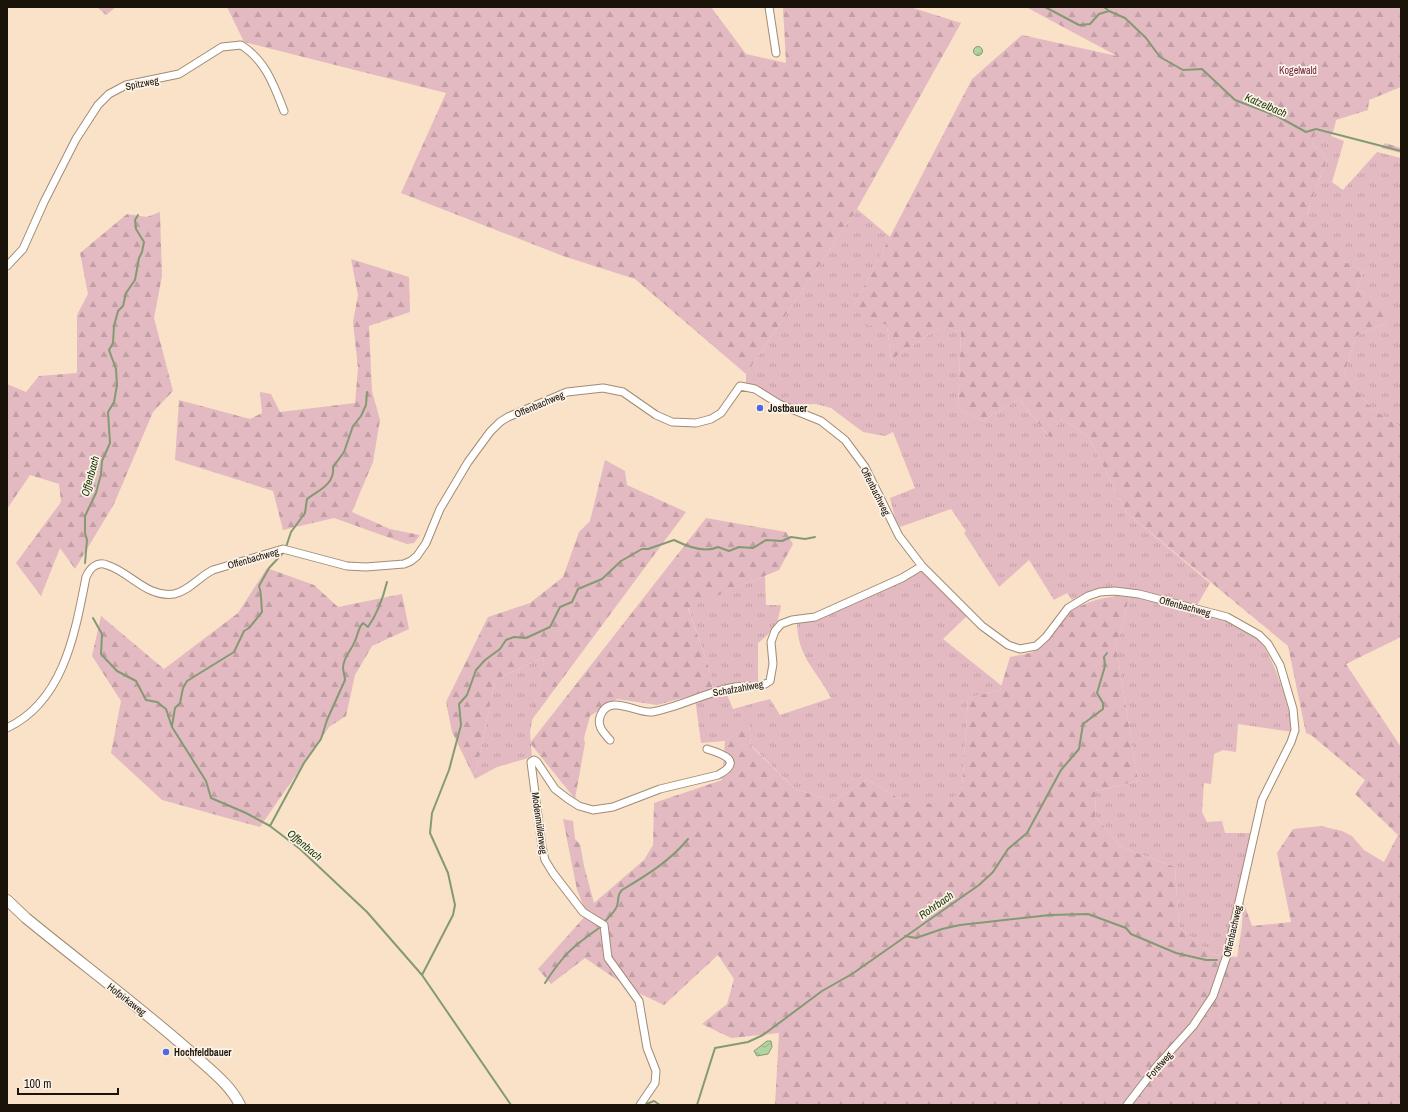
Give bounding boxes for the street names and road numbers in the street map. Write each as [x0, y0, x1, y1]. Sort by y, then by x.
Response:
street label: Spitzweg [124, 74, 160, 93]
street label: Offenbachweg [512, 388, 566, 421]
street label: Offenbachweg [858, 465, 894, 518]
street label: Offenbachweg [226, 545, 281, 572]
street label: Offenbachweg [1158, 593, 1212, 620]
street label: Schafzahlweg [712, 678, 765, 699]
street label: Modenmüllerweg [529, 791, 550, 855]
street label: Offenbachweg [1220, 904, 1245, 958]
street label: Hofpirkaweg [105, 980, 149, 1019]
street label: Forstweg [1143, 1048, 1176, 1082]

